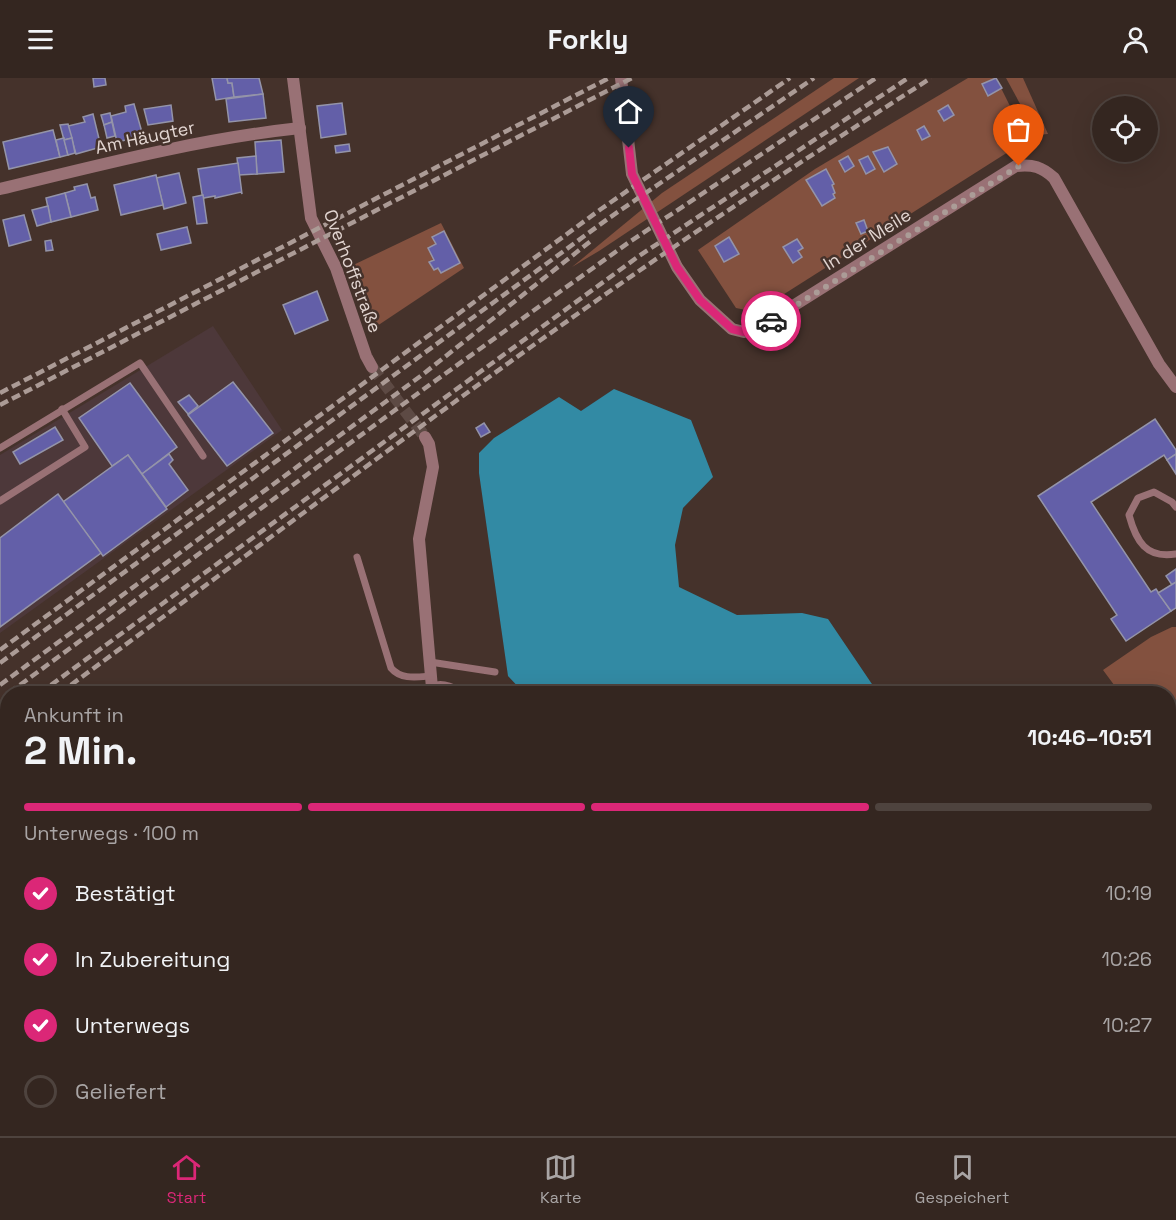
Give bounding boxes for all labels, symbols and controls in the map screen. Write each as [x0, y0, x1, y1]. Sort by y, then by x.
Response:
text: Forkly [548, 22, 628, 57]
icon: menu [24, 23, 57, 56]
icon: person [1119, 23, 1152, 56]
pin [603, 86, 654, 148]
icon: home [612, 95, 645, 128]
map controls [1092, 96, 1158, 162]
button: locate [1092, 96, 1158, 162]
pin [993, 104, 1044, 166]
icon: bag [1002, 113, 1035, 146]
street label: Am Häugter [93, 115, 197, 159]
street label: In der Meile [819, 203, 915, 275]
street label: Overhoffstraße [319, 206, 387, 336]
courier [741, 291, 801, 351]
icon: car [755, 305, 788, 338]
text: Ankunft in [24, 702, 124, 728]
text: 10:46–10:51 [1027, 723, 1152, 751]
text: 2 Min. [24, 726, 138, 775]
text: Unterwegs · 100 m [24, 820, 199, 846]
icon: check [24, 877, 57, 910]
text: Bestätigt [75, 879, 176, 907]
text: 10:19 [1105, 880, 1152, 906]
icon: check [24, 943, 57, 976]
text: In Zubereitung [75, 945, 230, 973]
text: 10:26 [1101, 946, 1152, 972]
icon: check [24, 1009, 57, 1042]
text: Unterwegs [75, 1011, 190, 1039]
text: 10:27 [1103, 1012, 1152, 1038]
text: Geliefert [75, 1077, 167, 1105]
tab: Start [167, 1151, 206, 1208]
tab: Karte [540, 1151, 581, 1208]
tab: Gespeichert [915, 1151, 1009, 1208]

